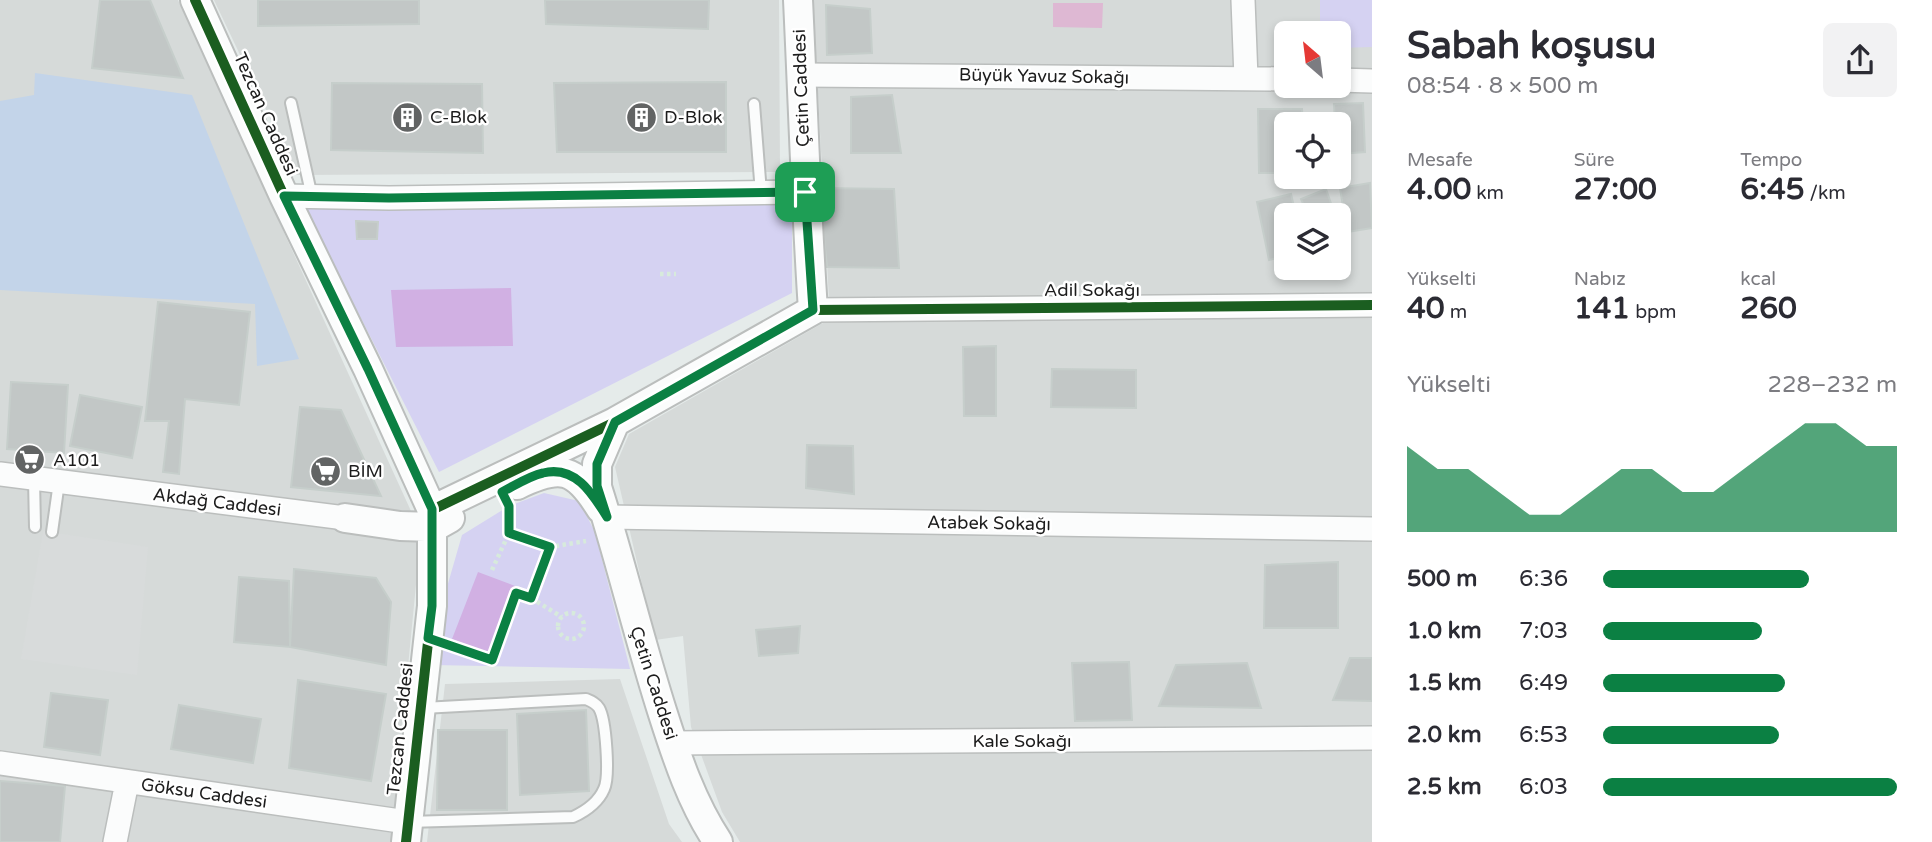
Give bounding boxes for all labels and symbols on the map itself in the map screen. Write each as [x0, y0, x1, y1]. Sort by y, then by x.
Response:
north arrow [1274, 21, 1351, 98]
street label: Çetin Caddesi [788, 29, 814, 147]
street label: Tezcan Caddesi [229, 49, 303, 179]
street label: Büyük Yavuz Sokağı [959, 64, 1129, 88]
building icon: C-Blok [390, 100, 424, 134]
building icon: D-Blok [624, 100, 658, 134]
place label: C-Blok [430, 106, 487, 128]
place label: D-Blok [664, 106, 723, 128]
pin [775, 162, 835, 222]
street label: Adil Sokağı [1044, 279, 1140, 301]
supermarket icon: A101 [13, 443, 47, 477]
place label: A101 [53, 449, 100, 471]
supermarket icon: BİM [308, 454, 342, 488]
place label: BİM [348, 460, 383, 482]
street label: Akdağ Caddesi [152, 483, 282, 521]
street label: Atabek Sokağı [927, 511, 1051, 535]
street label: Çetin Caddesi [625, 623, 683, 743]
street label: Tezcan Caddesi [382, 662, 418, 796]
street label: Kale Sokağı [972, 730, 1072, 752]
street label: Göksu Caddesi [139, 773, 269, 813]

